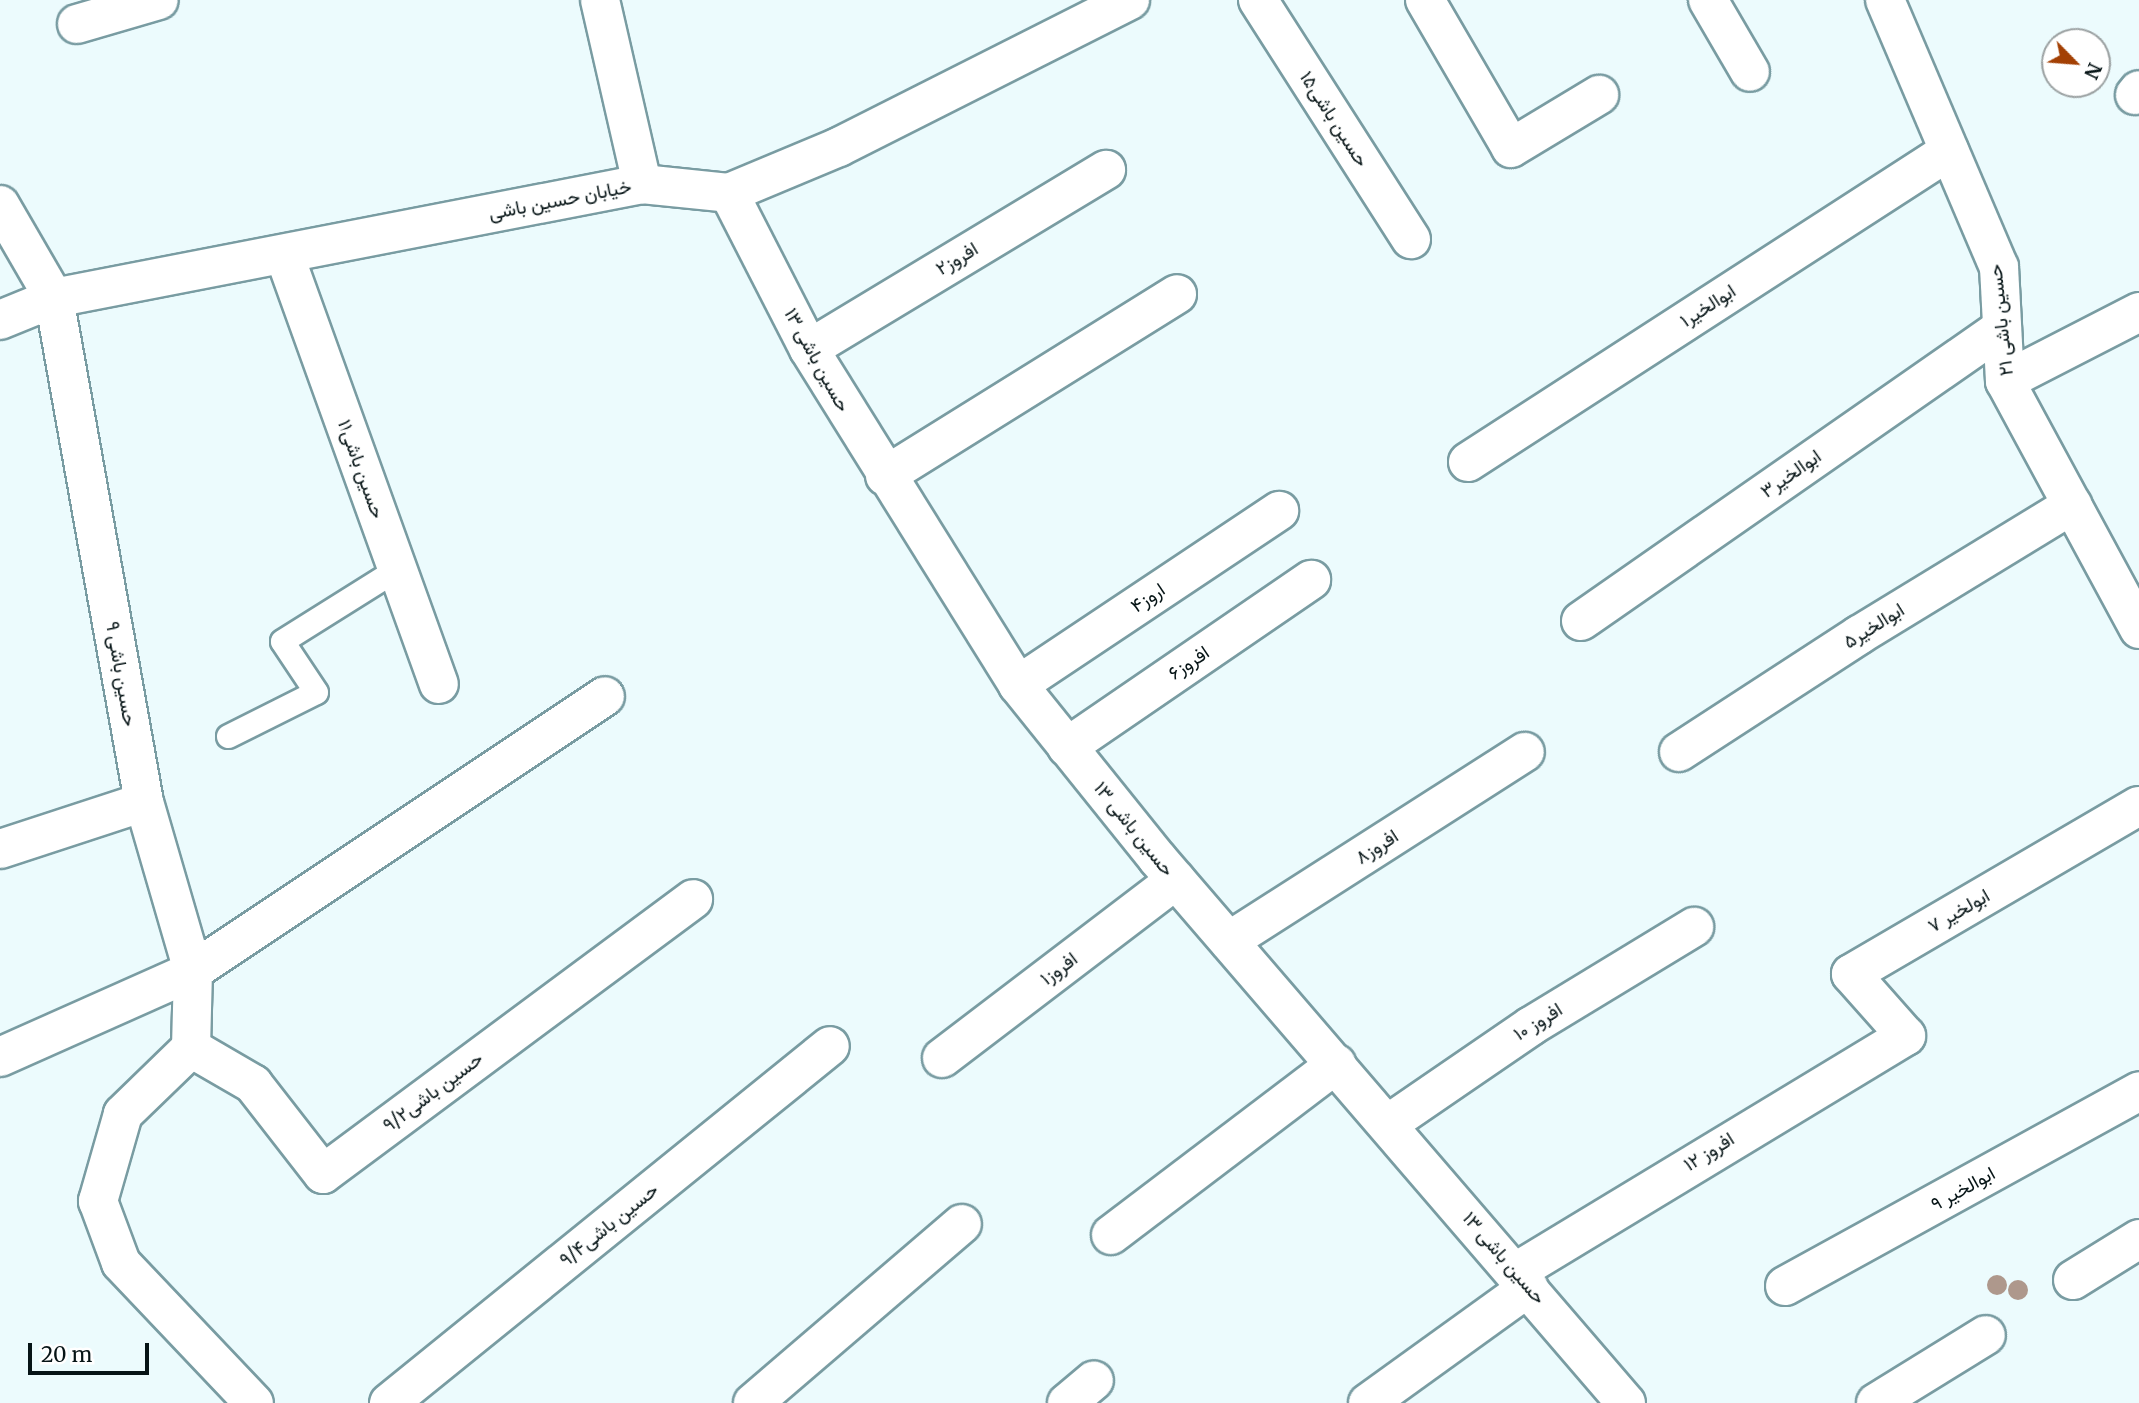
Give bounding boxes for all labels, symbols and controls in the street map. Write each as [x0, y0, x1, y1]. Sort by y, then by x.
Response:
north arrow [2041, 28, 2111, 98]
text: N [2079, 59, 2107, 83]
street label: حسین باشی۱۵ [1295, 67, 1373, 171]
street label: خیابان حسین باشی [487, 175, 633, 225]
street label: افروز۲ [932, 238, 982, 280]
street label: حسین باشی ۲۱ [1984, 263, 2018, 377]
street label: ابوالخیر۱ [1676, 280, 1740, 332]
street label: حسین باشی ۱۳ [779, 304, 855, 416]
street label: حسین باشی۱۱ [333, 417, 389, 521]
street label: ابوالخیر۳ [1756, 445, 1826, 503]
street label: اروز۴ [1127, 578, 1169, 618]
street label: ابوالخیر۵ [1839, 598, 1909, 654]
street label: حسین باشی ۹ [101, 620, 141, 728]
street label: افروز۶ [1164, 641, 1214, 685]
street label: حسین باشی ۱۳ [1089, 777, 1179, 881]
street label: افروز۸ [1351, 825, 1403, 869]
street label: ابولخیر ۷ [1924, 884, 1994, 938]
street label: افروز۱ [1036, 948, 1082, 990]
street label: افروز ۱۰ [1509, 998, 1567, 1046]
street label: حسین باشی۹/۲ [379, 1047, 487, 1137]
street label: افروز ۱۲ [1680, 1128, 1738, 1176]
street label: ابوالخیر ۹ [1927, 1162, 1999, 1216]
street label: حسین باشی۹/۴ [555, 1178, 663, 1272]
street label: حسین باشی ۱۳ [1458, 1207, 1550, 1309]
scale bar [32, 1330, 152, 1374]
text: 20 m [41, 1341, 92, 1368]

